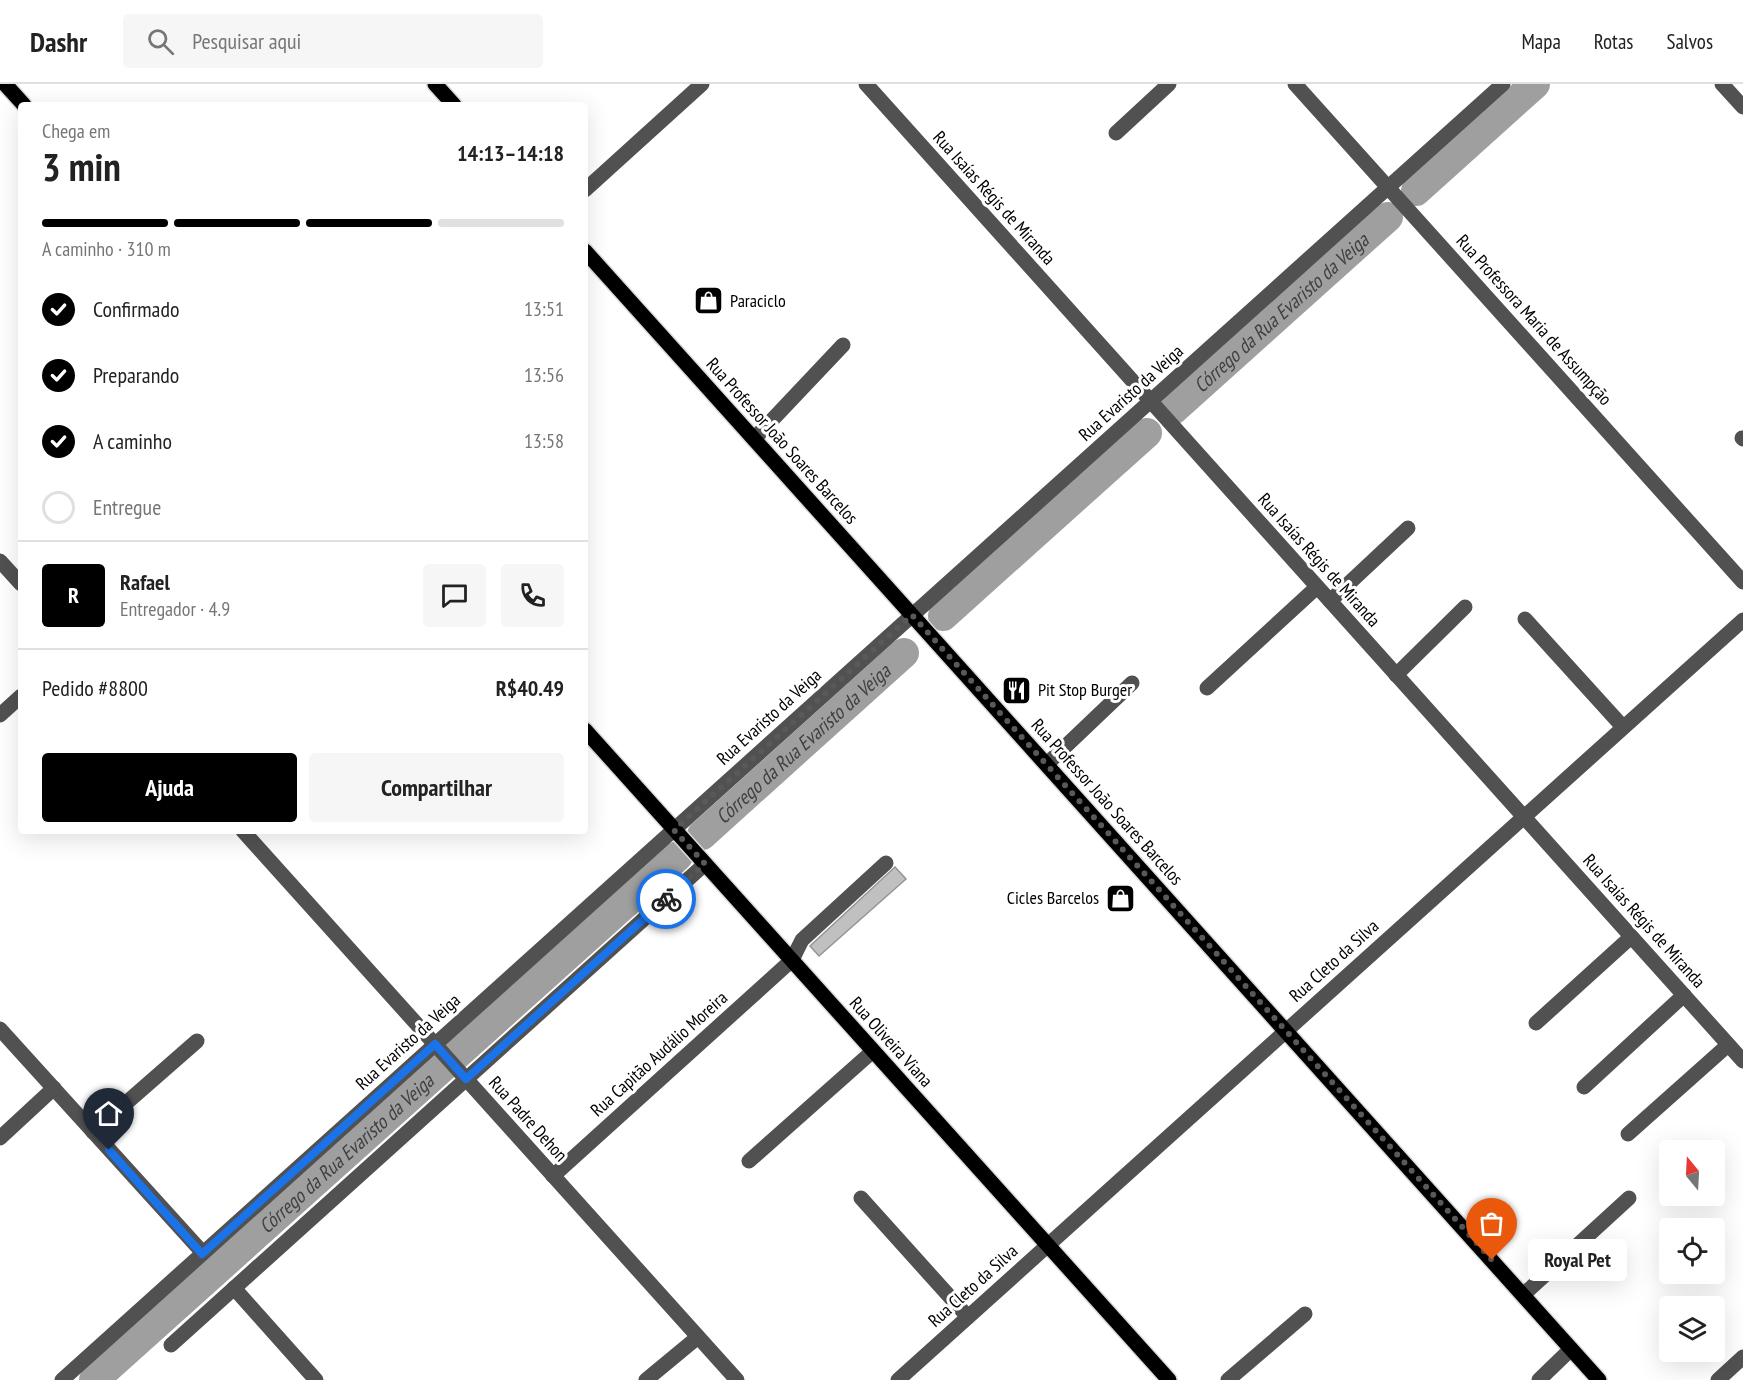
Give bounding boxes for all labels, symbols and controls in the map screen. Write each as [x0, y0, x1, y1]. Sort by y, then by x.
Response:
search box [123, 14, 543, 68]
text: Dashr [30, 23, 87, 60]
icon: search [144, 25, 177, 58]
text: Pesquisar aqui [192, 27, 301, 55]
text: Mapa [1521, 28, 1561, 55]
text: Rotas [1594, 28, 1633, 55]
text: Salvos [1666, 28, 1713, 55]
text: Chega em [42, 118, 110, 144]
street label: Rua Isaías Régis de Miranda [928, 126, 1061, 269]
text: 14:13–14:18 [457, 139, 564, 167]
text: 3 min [42, 141, 121, 192]
water label: Córrego da Rua Evaristo da Veiga [1188, 227, 1375, 398]
street label: Rua Professora Maria de Assumpção [1452, 229, 1617, 410]
text: A caminho · 310 m [42, 236, 171, 262]
shop icon: Paraciclo [693, 285, 725, 317]
place label: Paraciclo [730, 289, 786, 312]
icon: check [42, 293, 75, 326]
text: Confirmado [93, 295, 179, 323]
text: 13:51 [524, 296, 564, 322]
street label: Rua Evaristo da Veiga [1074, 340, 1188, 446]
street label: Rua Professor João Soares Barcelos [701, 353, 863, 529]
icon: check [42, 359, 75, 392]
text: Preparando [93, 361, 179, 389]
text: 13:56 [524, 362, 564, 388]
icon: check [42, 425, 75, 458]
text: A caminho [93, 427, 172, 455]
text: 13:58 [524, 428, 564, 454]
street label: Rua Isaías Régis de Miranda [1253, 488, 1386, 631]
text: Entregue [93, 493, 161, 521]
button: chat [423, 564, 486, 627]
button: phone [501, 564, 564, 627]
text: Rafael [120, 568, 170, 596]
text: R [68, 581, 79, 609]
text: Entregador · 4.9 [120, 596, 230, 622]
water label: Córrego da Rua Evaristo da Veiga [710, 658, 897, 829]
street label: Rua Evaristo da Veiga [712, 664, 826, 770]
text: Pedido #8800 [42, 674, 148, 702]
text: R$40.49 [496, 674, 564, 702]
restaurant icon: Pit Stop Burger [1001, 674, 1033, 706]
place label: Pit Stop Burger [1038, 678, 1132, 701]
street label: Rua Professor João Soares Barcelos [1026, 714, 1188, 890]
button: Ajuda [42, 753, 297, 822]
button: Compartilhar [309, 753, 564, 822]
street label: Rua Isaías Régis de Miranda [1578, 849, 1711, 992]
courier [636, 869, 696, 929]
shop icon: Cicles Barcelos [1104, 882, 1136, 914]
icon: bike [650, 883, 683, 916]
place label: Cicles Barcelos [1007, 886, 1099, 909]
street label: Rua Cleto da Silva [1284, 914, 1383, 1007]
street label: Rua Capitão Audálio Moreira [585, 986, 732, 1121]
street label: Rua Evaristo da Veiga [351, 989, 465, 1095]
street label: Rua Oliveira Viana [845, 992, 938, 1092]
water label: Córrego da Rua Evaristo da Veiga [253, 1068, 440, 1239]
street label: Rua Padre Dehon [484, 1071, 573, 1166]
pin [83, 1088, 134, 1150]
icon: home [92, 1097, 125, 1130]
north arrow [1659, 1140, 1725, 1206]
map controls [1659, 1140, 1725, 1362]
pin [1466, 1198, 1517, 1260]
icon: bag [1475, 1207, 1508, 1240]
button: locate [1659, 1218, 1725, 1284]
street label: Rua Cleto da Silva [923, 1239, 1022, 1332]
callout: Royal Pet [1528, 1239, 1627, 1281]
text: Royal Pet [1544, 1247, 1611, 1273]
button: layers [1659, 1296, 1725, 1362]

